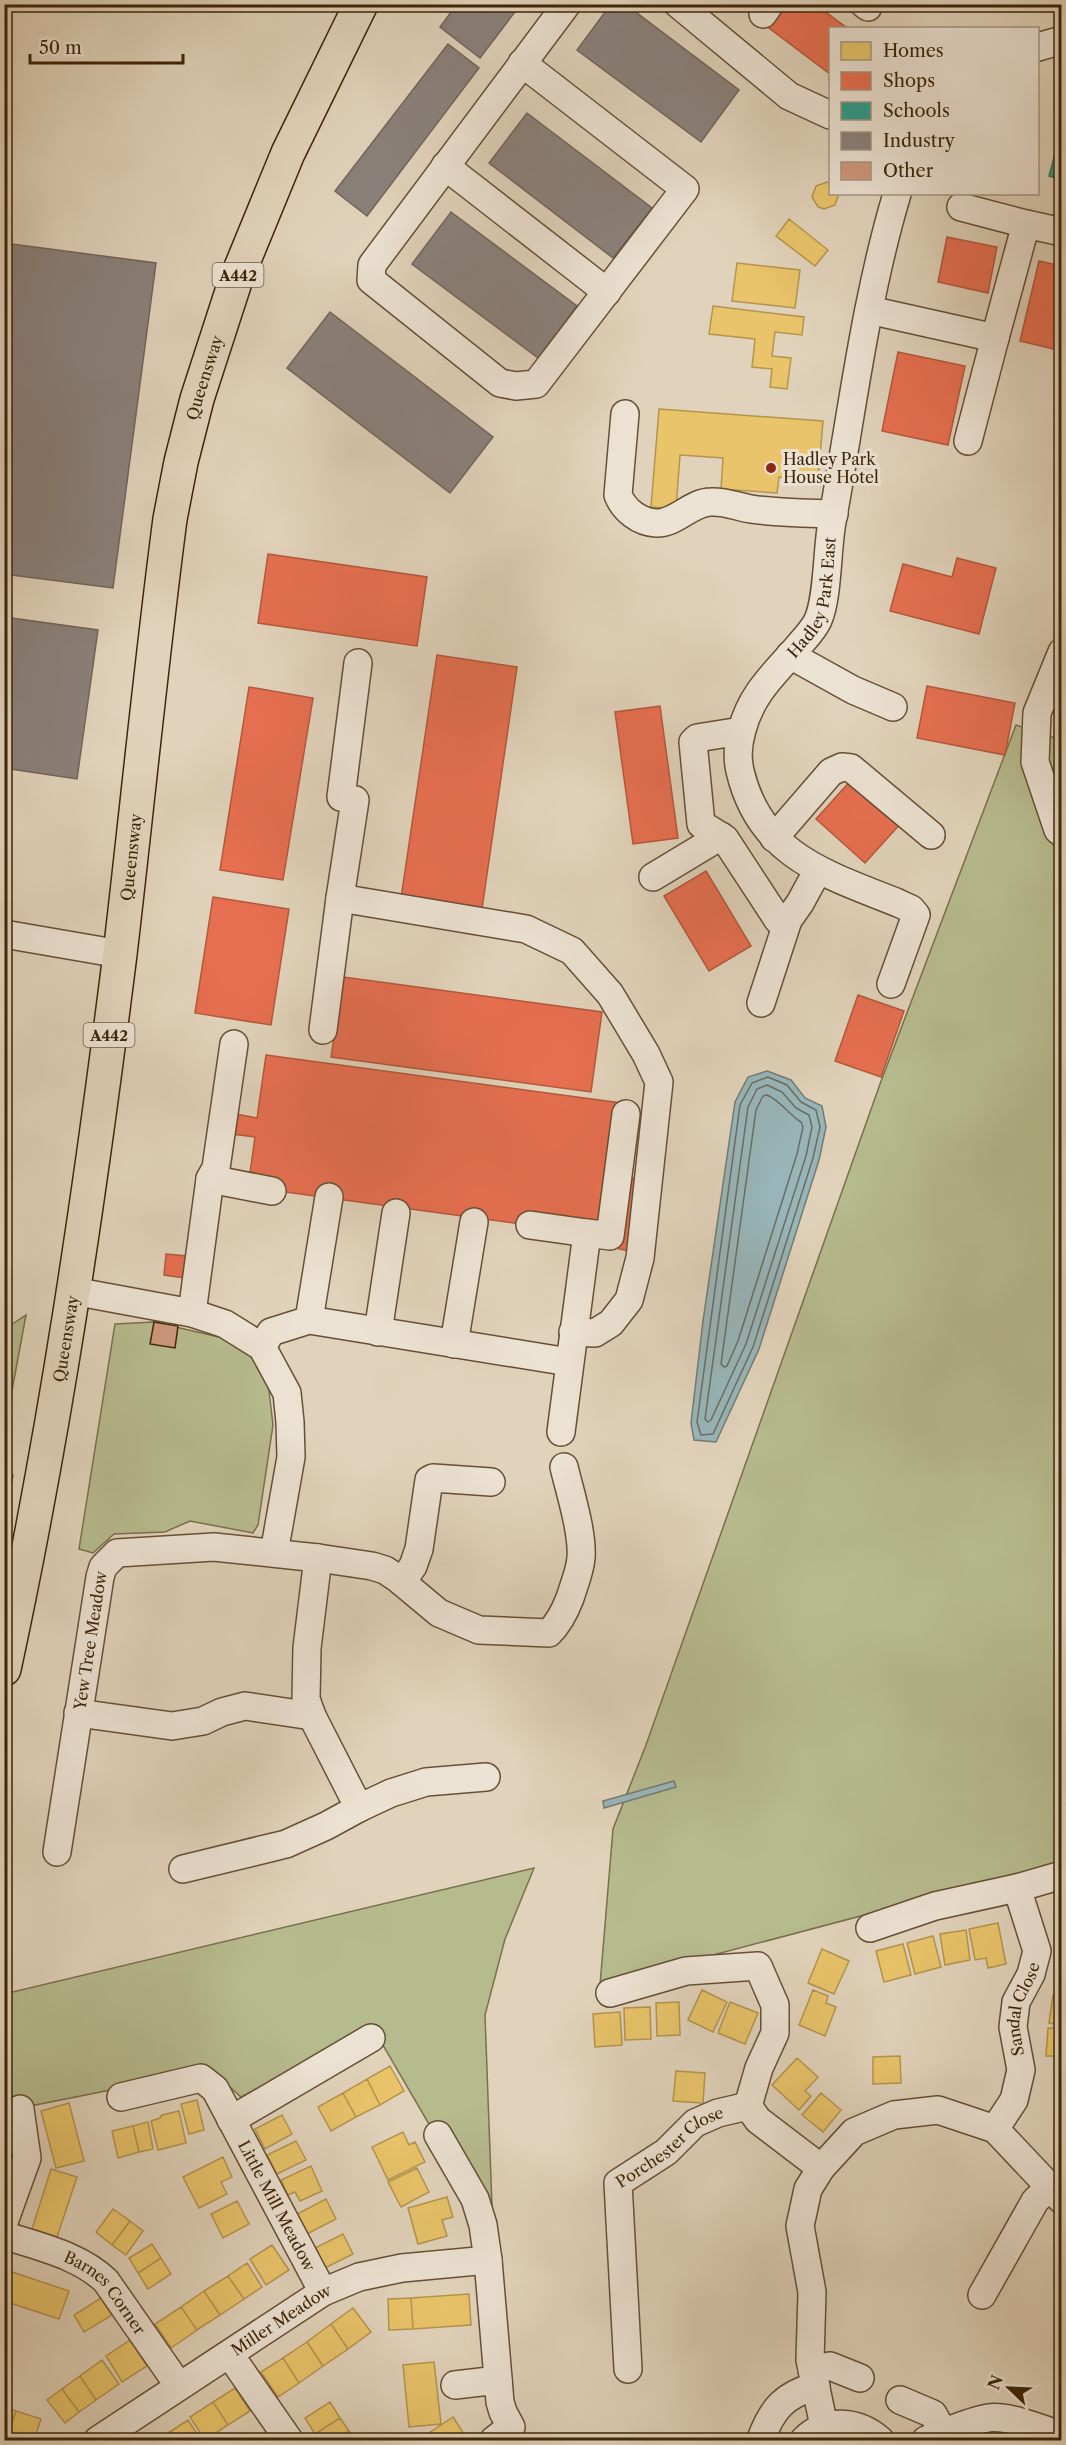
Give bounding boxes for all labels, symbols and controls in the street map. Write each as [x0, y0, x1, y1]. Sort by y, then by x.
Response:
scale bar [30, 27, 183, 65]
legend [829, 27, 1039, 195]
text: 50 m [39, 37, 82, 59]
text: Homes [883, 40, 944, 62]
text: Shops [883, 70, 935, 92]
text: Schools [883, 100, 950, 122]
text: Industry [883, 130, 956, 152]
text: Other [883, 160, 934, 182]
road number: A442 [212, 263, 264, 287]
street label: Queensway [182, 332, 227, 422]
place label: Hadley Park House Hotel [783, 449, 879, 487]
marker: Hadley Park House Hotel [764, 461, 778, 475]
street label: Hadley Park East [783, 536, 840, 662]
street label: Queensway [116, 811, 146, 902]
road number: A442 [84, 1023, 134, 1047]
street label: Queensway [49, 1293, 83, 1384]
street label: Yew Tree Meadow [69, 1569, 111, 1712]
street label: Sandal Close [1003, 1960, 1044, 2058]
street label: Porchester Close [612, 2102, 725, 2192]
street label: Little Mill Meadow [234, 2137, 320, 2275]
street label: Barnes Corner [61, 2246, 150, 2338]
street label: Miller Meadow [227, 2280, 335, 2360]
north arrow [979, 2358, 1039, 2418]
text: N [983, 2372, 1007, 2392]

